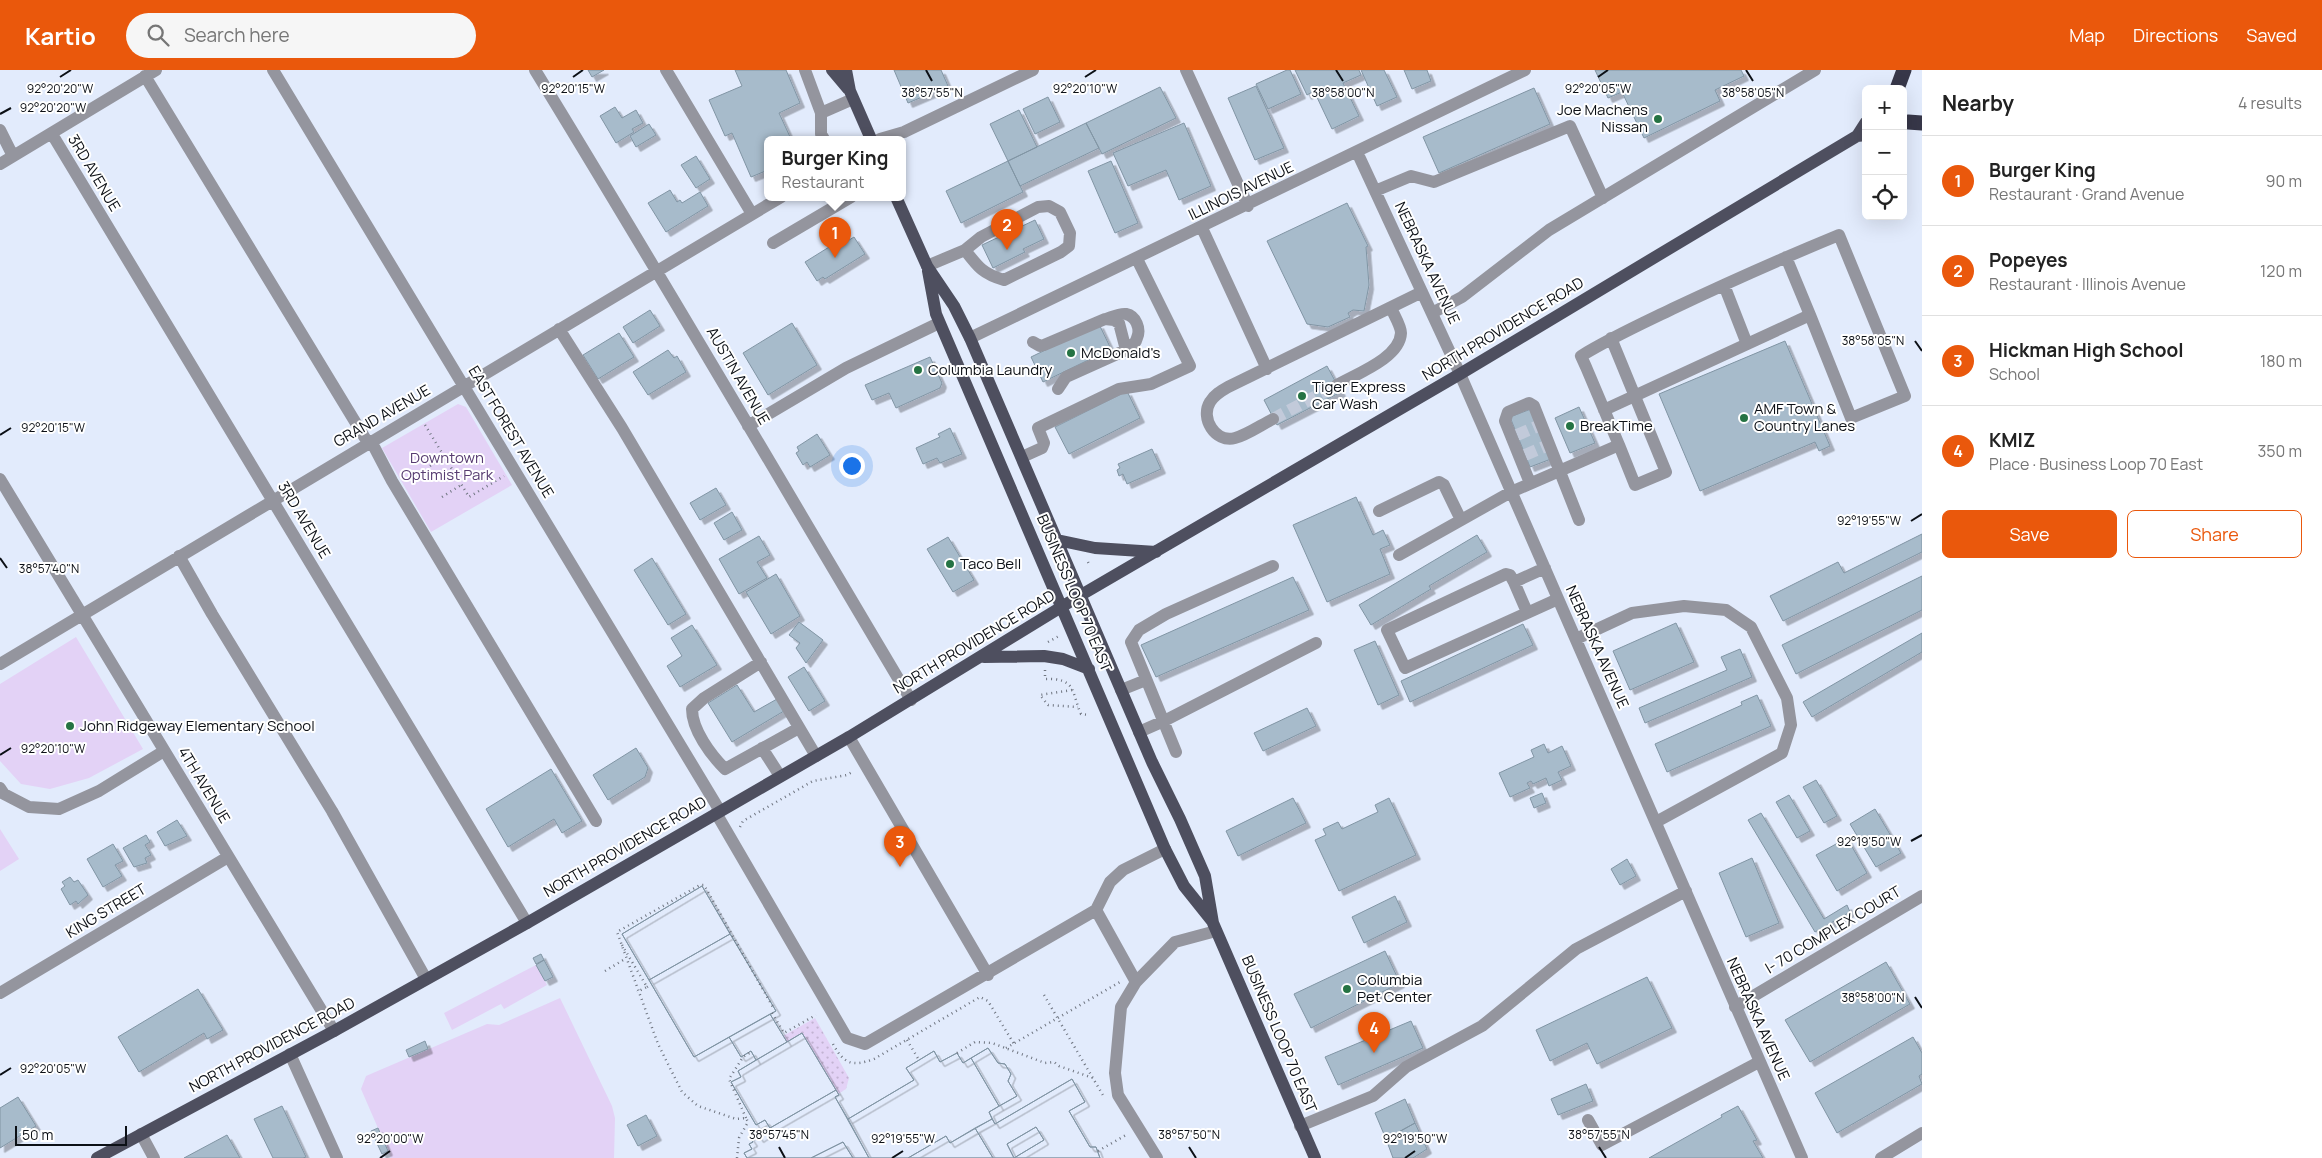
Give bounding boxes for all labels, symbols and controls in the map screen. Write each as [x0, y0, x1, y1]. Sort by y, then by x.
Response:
search box [126, 13, 476, 58]
text: Kartio [25, 19, 96, 52]
icon: search [144, 21, 172, 49]
text: Search here [184, 22, 290, 48]
text: Map [2069, 23, 2105, 47]
text: Directions [2133, 23, 2218, 47]
text: Saved [2246, 23, 2297, 47]
text: 92°20'20"W [27, 80, 94, 97]
text: 92°20'15"W [541, 80, 606, 97]
text: 92°20'10"W [1053, 80, 1118, 97]
text: 92°20'05"W [1565, 80, 1632, 97]
text: 38°57'55"N [901, 84, 963, 101]
text: 38°58'00"N [1311, 84, 1375, 101]
text: 38°58'05"N [1722, 84, 1784, 101]
map controls [1862, 85, 1907, 220]
button: + [1862, 85, 1907, 130]
text: Nearby [1942, 89, 2014, 117]
text: 4 results [2238, 92, 2302, 114]
text: 92°20'20"W [20, 99, 87, 116]
place label: Joe Machens Nissan [1557, 99, 1648, 137]
marker: Joe Machens Nissan [1652, 113, 1664, 125]
street label: 3RD AVENUE [63, 130, 126, 215]
button: − [1862, 130, 1907, 175]
popup [764, 136, 906, 201]
text: Burger King [782, 145, 888, 171]
street label: ILLINOIS AVENUE [1185, 156, 1297, 225]
text: Burger King [1989, 157, 2096, 183]
text: 1 [1954, 170, 1962, 192]
text: 90 m [2266, 170, 2302, 192]
text: Restaurant [782, 171, 864, 193]
button: locate [1862, 175, 1907, 220]
text: Restaurant · Grand Avenue [1989, 183, 2184, 205]
street label: NEBRASKA AVENUE [1390, 198, 1465, 327]
pin: 2 [991, 209, 1023, 250]
pin: 1 [819, 217, 851, 258]
text: Popeyes [1989, 247, 2068, 273]
text: 2 [1953, 260, 1963, 282]
text: 120 m [2260, 260, 2302, 282]
street label: NORTH PROVIDENCE ROAD [1418, 272, 1587, 385]
text: Restaurant · Illinois Avenue [1989, 273, 2186, 295]
street label: AUSTIN AVENUE [702, 323, 775, 428]
text: 38°58'05"N [1842, 332, 1904, 349]
text: Hickman High School [1989, 337, 2183, 363]
place label: McDonald's [1081, 342, 1160, 363]
marker: McDonald's [1065, 347, 1077, 359]
text: 3 [1953, 350, 1963, 372]
text: 180 m [2260, 350, 2302, 372]
place label: Columbia Laundry [928, 359, 1052, 380]
street label: EAST FOREST AVENUE [464, 362, 559, 502]
text: School [1989, 363, 2040, 385]
marker: Columbia Laundry [912, 364, 924, 376]
place label: Tiger Express Car Wash [1312, 376, 1406, 414]
street label: GRAND AVENUE [330, 379, 434, 452]
marker: Tiger Express Car Wash [1296, 390, 1308, 402]
place label: AMF Town & Country Lanes [1754, 398, 1855, 436]
marker: AMF Town & Country Lanes [1738, 412, 1750, 424]
place label: BreakTime [1580, 415, 1653, 436]
text: 92°20'15"W [21, 419, 86, 436]
marker: BreakTime [1564, 420, 1576, 432]
text: KMIZ [1989, 427, 2035, 453]
text: 4 [1953, 440, 1963, 462]
text: 350 m [2257, 440, 2302, 462]
park label: Downtown Optimist Park [401, 447, 494, 485]
your location [839, 453, 865, 479]
text: Place · Business Loop 70 East [1989, 453, 2203, 475]
street label: 3RD AVENUE [273, 477, 336, 562]
button: Save [1942, 510, 2117, 558]
button: Share [2127, 510, 2302, 558]
street label: BUSINESS LOOP 70 EAST [1032, 511, 1117, 675]
text: 92°19'55"W [1837, 512, 1902, 529]
place label: Taco Bell [960, 553, 1021, 574]
marker: Taco Bell [944, 558, 956, 570]
text: 38°57'40"N [19, 560, 79, 577]
street label: NEBRASKA AVENUE [1561, 582, 1634, 712]
street label: NORTH PROVIDENCE ROAD [889, 585, 1058, 698]
place label: John Ridgeway Elementary School [80, 715, 315, 736]
marker: John Ridgeway Elementary School [64, 720, 76, 732]
text: 92°20'10"W [21, 740, 86, 757]
street label: 4TH AVENUE [173, 743, 235, 827]
street label: NORTH PROVIDENCE ROAD [539, 791, 710, 902]
pin: 3 [884, 826, 916, 867]
text: 92°19'50"W [1837, 833, 1902, 850]
street label: KING STREET [62, 878, 150, 943]
street label: I- 70 COMPLEX COURT [1761, 881, 1904, 978]
street label: BUSINESS LOOP 70 EAST [1237, 952, 1322, 1116]
street label: NEBRASKA AVENUE [1722, 954, 1795, 1084]
place label: Columbia Pet Center [1357, 969, 1432, 1007]
marker: Columbia Pet Center [1341, 983, 1353, 995]
text: 38°58'00"N [1841, 989, 1905, 1006]
street label: NORTH PROVIDENCE ROAD [185, 992, 358, 1097]
pin: 4 [1358, 1012, 1390, 1053]
text: 92°20'05"W [20, 1060, 87, 1077]
scale bar [15, 1123, 128, 1146]
text: 50 m [22, 1125, 53, 1144]
text: 38°57'45"N [749, 1126, 809, 1143]
text: 38°57'50"N [1158, 1126, 1220, 1143]
text: 38°57'55"N [1568, 1126, 1630, 1143]
text: 92°20'00"W [357, 1130, 424, 1147]
text: 92°19'55"W [871, 1130, 936, 1147]
text: 92°19'50"W [1383, 1130, 1448, 1147]

